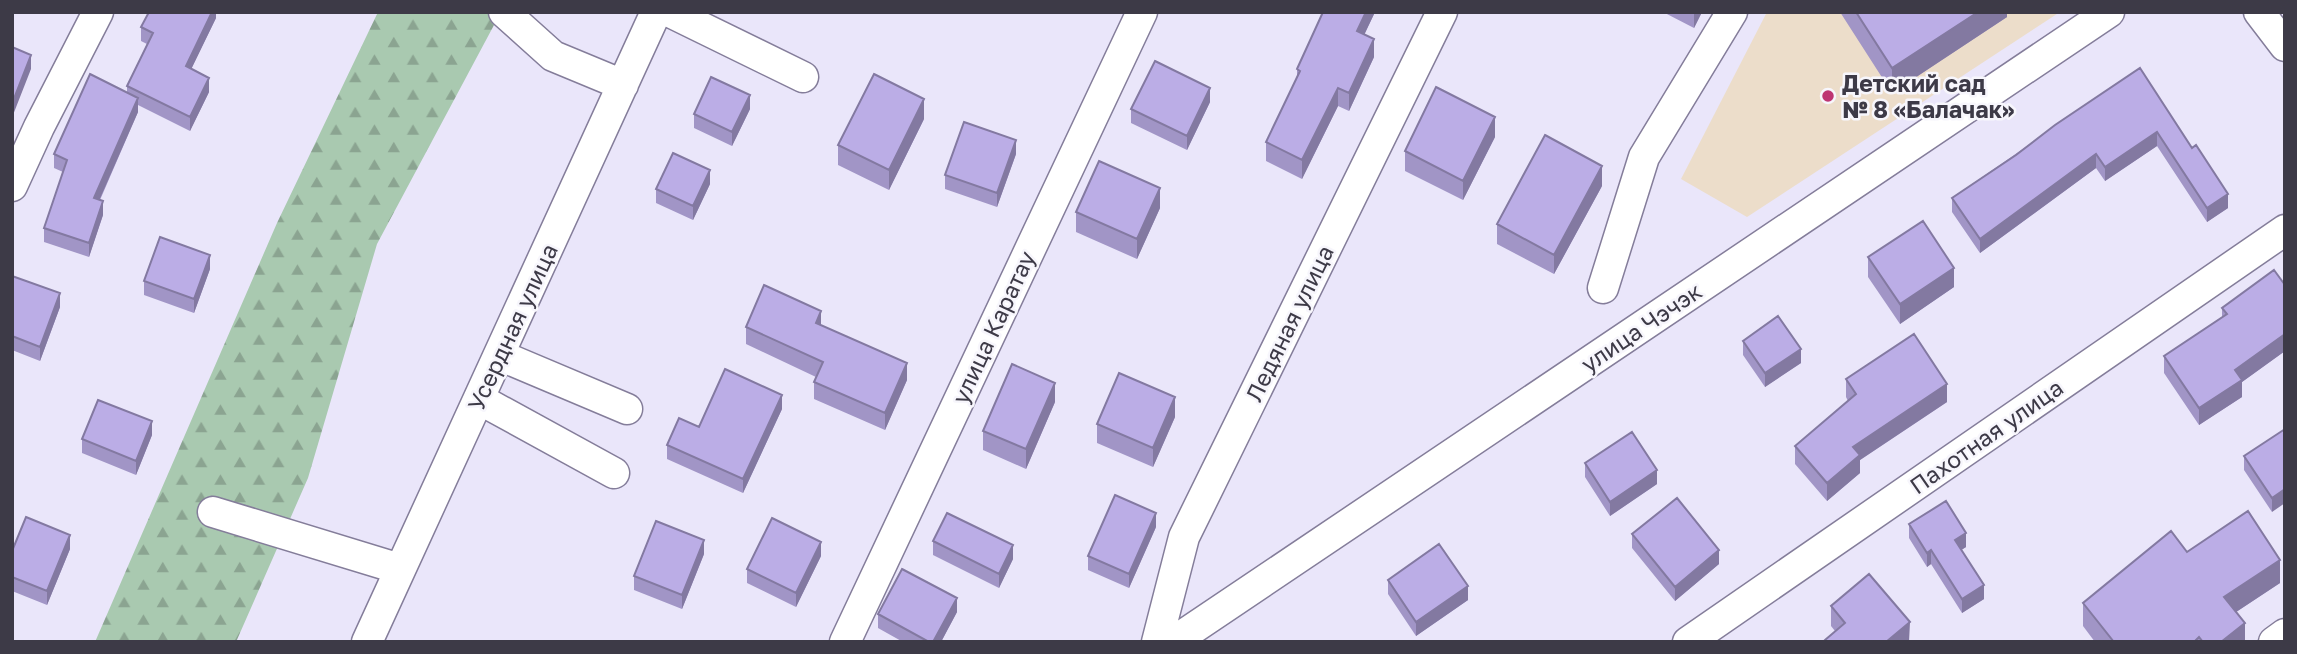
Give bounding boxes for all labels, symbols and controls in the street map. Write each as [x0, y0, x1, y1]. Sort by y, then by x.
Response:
place label: Детский сад № 8 «Балачак» [1842, 69, 2014, 123]
marker: Детский сад № 8 «Балачак» [1820, 88, 1836, 104]
street label: Усердная улица [461, 239, 563, 415]
street label: Ледяная улица [1239, 240, 1339, 406]
street label: улица Каратау [945, 246, 1041, 408]
street label: улица Чэчэк [1575, 276, 1707, 378]
street label: Пахотная улица [1904, 373, 2068, 499]

